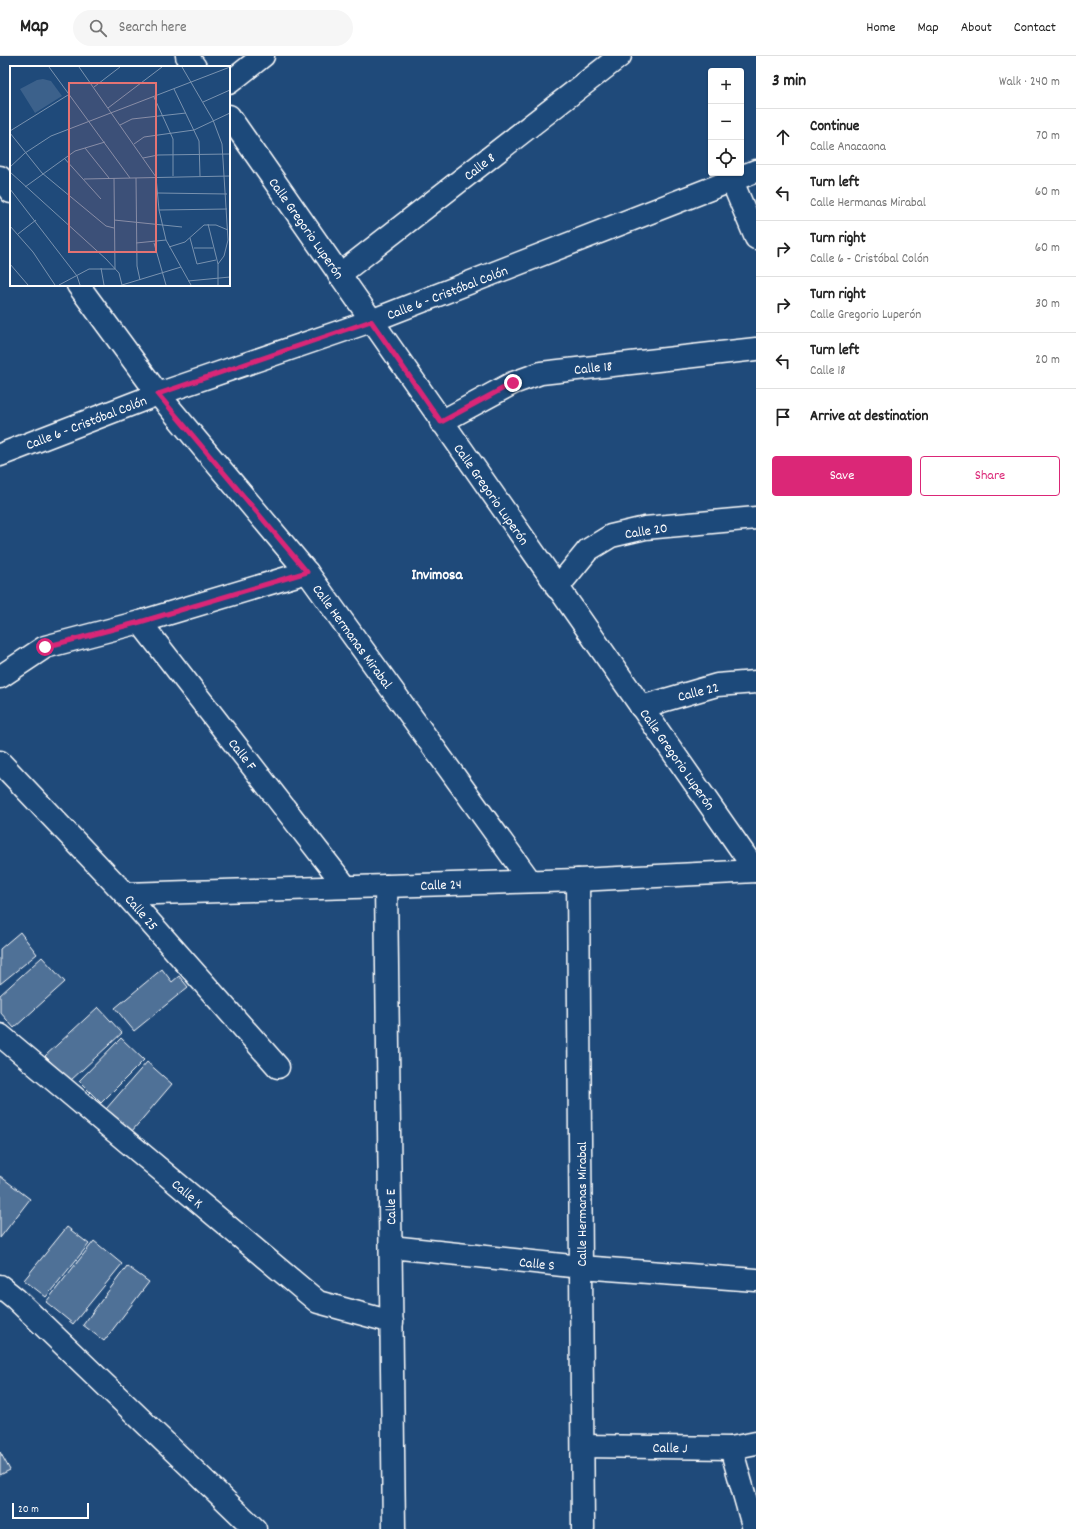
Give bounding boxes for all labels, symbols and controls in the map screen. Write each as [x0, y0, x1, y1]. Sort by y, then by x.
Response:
search box [73, 10, 353, 46]
text: Map [20, 14, 49, 41]
icon: search [87, 17, 109, 39]
text: Search here [119, 17, 187, 39]
text: Home [866, 18, 895, 38]
text: Map [917, 18, 939, 38]
text: About [961, 18, 992, 38]
text: Contact [1014, 18, 1056, 38]
inset map [10, 66, 230, 286]
map controls [708, 68, 744, 176]
button: + [708, 68, 744, 104]
text: 3 min [772, 70, 806, 94]
text: Walk · 240 m [999, 73, 1060, 92]
button: − [708, 104, 744, 140]
text: Continue [810, 116, 859, 138]
icon: ahead [772, 126, 794, 148]
text: 70 m [1036, 127, 1060, 146]
text: Calle Anacaona [810, 138, 886, 157]
button: locate [708, 140, 744, 176]
street label: Calle 8 [460, 149, 501, 186]
text: Turn left [810, 172, 859, 194]
street label: Calle Gregorio Luperón [263, 174, 348, 284]
icon: left [772, 182, 794, 204]
text: 60 m [1035, 183, 1060, 202]
text: Calle Hermanas Mirabal [810, 194, 926, 213]
text: Turn right [810, 228, 866, 250]
icon: right [772, 238, 794, 260]
text: 60 m [1035, 239, 1060, 258]
text: Calle 6 - Cristóbal Colón [810, 250, 929, 269]
street label: Calle 6 - Cristóbal Colón [384, 262, 511, 326]
text: Turn right [810, 284, 866, 306]
icon: right [772, 294, 794, 316]
text: 30 m [1035, 295, 1060, 314]
text: Calle Gregorio Luperón [810, 306, 921, 325]
text: Turn left [810, 340, 859, 362]
icon: left [772, 350, 794, 372]
text: 20 m [1035, 351, 1060, 370]
street label: Calle 18 [573, 357, 614, 381]
text: Calle 18 [810, 362, 845, 381]
route end [504, 374, 522, 392]
street label: Calle 6 - Cristóbal Colón [23, 392, 150, 456]
icon: arrive [772, 406, 794, 428]
text: Arrive at destination [810, 406, 928, 428]
street label: Calle Gregorio Luperón [448, 440, 533, 550]
button: Save [772, 456, 912, 496]
button: Share [920, 456, 1060, 496]
street label: Calle 20 [623, 519, 669, 545]
district label: Invimosa [412, 565, 463, 587]
street label: Calle Hermanas Mirabal [307, 581, 397, 694]
route start [36, 638, 54, 656]
street label: Calle 22 [676, 678, 721, 708]
street label: Calle Gregorio Luperón [634, 705, 719, 815]
street label: Calle F [223, 735, 261, 776]
street label: Calle 24 [420, 875, 462, 897]
street label: Calle 25 [119, 891, 162, 936]
street label: Calle Hermanas Mirabal [573, 1141, 593, 1266]
street label: Calle K [167, 1175, 207, 1214]
street label: Calle E [382, 1188, 402, 1225]
street label: Calle S [518, 1253, 556, 1277]
street label: Calle J [652, 1439, 687, 1459]
scale bar [12, 1501, 89, 1520]
text: 20 m [18, 1502, 39, 1518]

